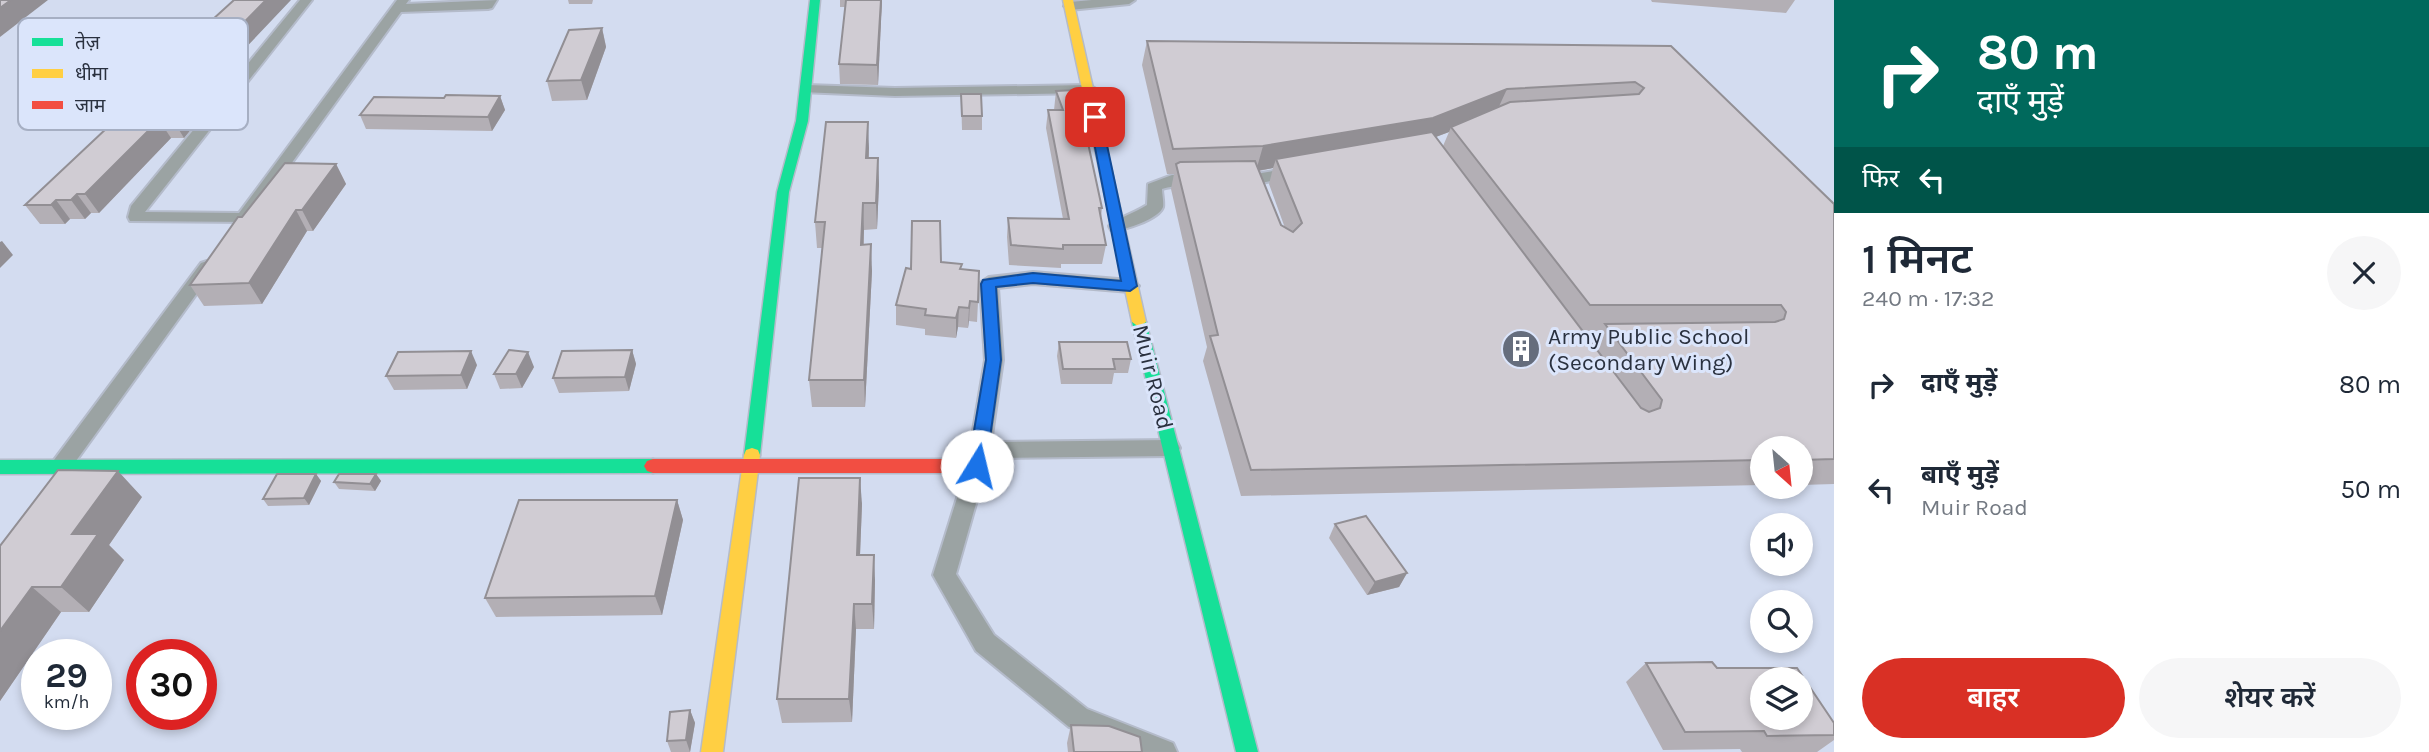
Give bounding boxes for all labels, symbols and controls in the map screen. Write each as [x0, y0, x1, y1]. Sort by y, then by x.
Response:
legend [18, 18, 248, 130]
text: 80 m [1977, 24, 2099, 81]
icon: right [1862, 28, 1953, 119]
text: तेज़ [75, 31, 101, 54]
text: धीमा [75, 63, 109, 85]
text: दाएँ मुड़ें [1977, 83, 2064, 120]
pin [1065, 87, 1125, 147]
text: जाम [75, 95, 106, 117]
icon: arrive [1076, 98, 1114, 136]
icon: left [1913, 161, 1951, 199]
text: फिर [1862, 163, 1899, 194]
text: 1 मिनट [1862, 234, 1972, 284]
button: close [2327, 236, 2401, 310]
text: 240 m · 17:32 [1862, 285, 1994, 312]
street label: Muir Road [1127, 322, 1179, 432]
place label: Army Public School (Secondary Wing) [1548, 323, 1749, 376]
building icon: Army Public School (Secondary Wing) [1500, 328, 1542, 370]
icon: right [1862, 366, 1900, 404]
text: दाएँ मुड़ें [1921, 367, 1997, 398]
text: 80 m [2339, 369, 2401, 400]
position arrow [940, 429, 1014, 503]
north arrow [1750, 436, 1813, 499]
map controls [1750, 436, 1813, 730]
text: बाएँ मुड़ें [1921, 459, 1999, 490]
icon: left [1862, 471, 1900, 509]
text: 50 m [2340, 474, 2401, 505]
text: Muir Road [1921, 494, 2028, 521]
button: sound [1750, 513, 1813, 576]
button: search [1750, 590, 1813, 653]
speed limit sign: 30 [126, 639, 217, 730]
text: 29 [45, 655, 88, 696]
button: बाहर [1862, 658, 2125, 738]
button: शेयर करें [2139, 658, 2401, 738]
button: layers [1750, 667, 1813, 730]
text: km/h [44, 691, 89, 713]

